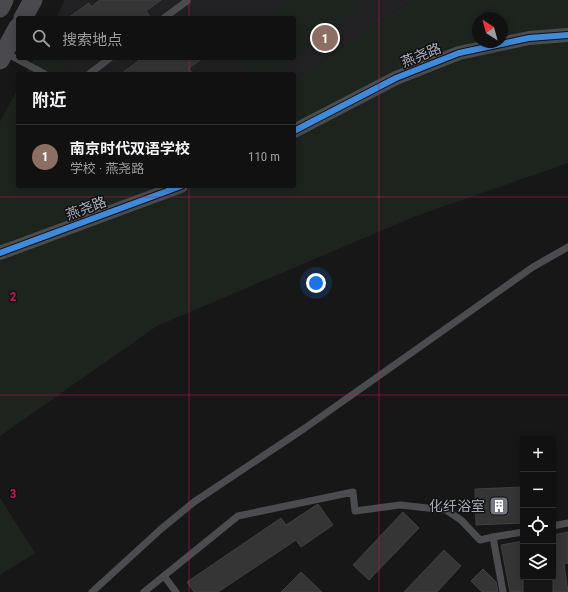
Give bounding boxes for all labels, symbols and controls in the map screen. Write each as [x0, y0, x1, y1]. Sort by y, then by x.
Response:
north arrow [472, 12, 508, 48]
search box [16, 16, 296, 60]
pin: 1 [312, 23, 338, 53]
icon: search [30, 27, 52, 49]
text: 搜索地点 [62, 31, 122, 49]
street label: 燕尧路 [399, 40, 443, 70]
text: 附近 [32, 90, 66, 110]
text: 南京时代双语学校 [70, 140, 190, 158]
text: 1 [42, 149, 48, 164]
text: 110 m [248, 149, 280, 164]
text: 学校 · 燕尧路 [70, 161, 144, 176]
street label: 燕尧路 [64, 193, 108, 223]
your location [306, 273, 326, 293]
text: 2 [10, 289, 17, 304]
map controls [520, 436, 556, 580]
button: + [520, 436, 556, 472]
button: − [520, 472, 556, 508]
text: 3 [10, 486, 16, 501]
building icon: 化纤浴室 [488, 495, 510, 517]
place label: 化纤浴室 [429, 498, 485, 514]
button: locate [520, 508, 556, 544]
button: layers [520, 544, 556, 580]

